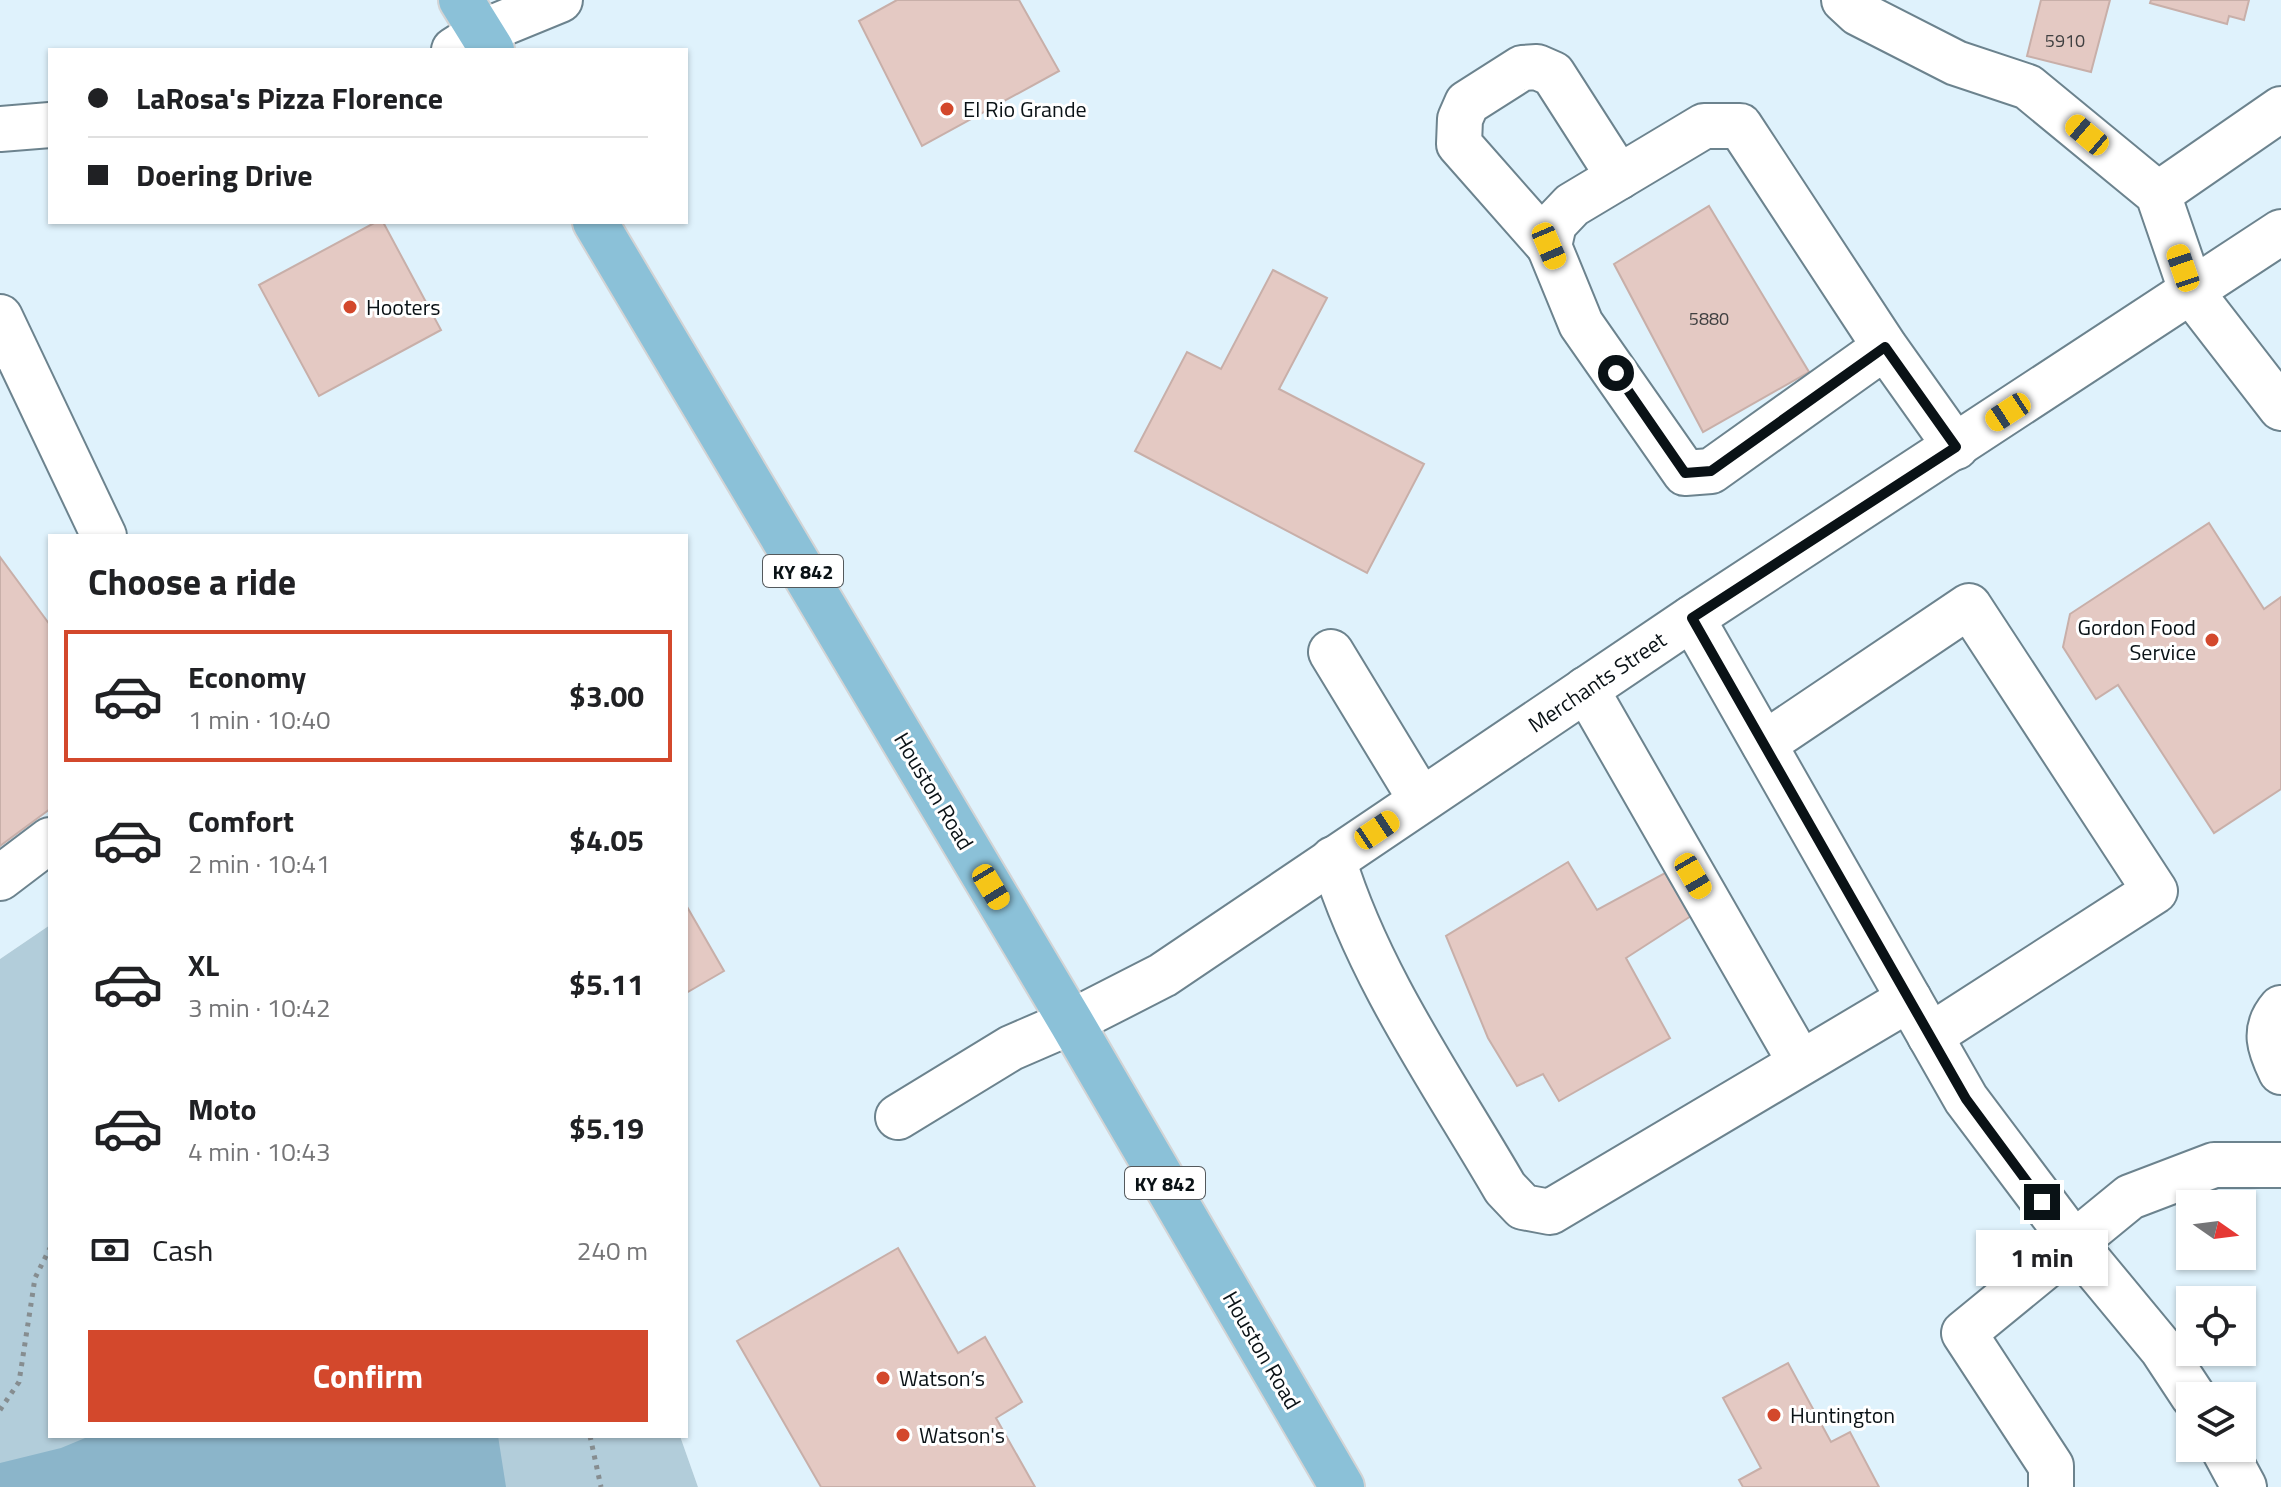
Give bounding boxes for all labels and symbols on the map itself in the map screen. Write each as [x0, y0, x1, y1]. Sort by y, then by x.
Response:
house number: 5910 [2045, 27, 2085, 54]
place label: El Rio Grande [963, 92, 1087, 126]
marker: El Rio Grande [938, 100, 956, 118]
car [2061, 110, 2113, 160]
car [1529, 219, 1569, 273]
car [2164, 241, 2202, 295]
place label: Hooters [366, 290, 441, 324]
marker: Hooters [341, 298, 359, 316]
house number: 5880 [1689, 305, 1729, 332]
route start [1598, 355, 1634, 391]
car [1981, 389, 2035, 435]
road number: KY 842 [763, 555, 843, 587]
place label: Gordon Food Service [2078, 610, 2196, 669]
street label: Merchants Street [1521, 623, 1673, 741]
marker: Gordon Food Service [2203, 631, 2221, 649]
street label: Houston Road [885, 726, 983, 856]
car [1350, 807, 1404, 853]
car [1671, 849, 1715, 903]
car [968, 860, 1014, 914]
road number: KY 842 [1125, 1167, 1205, 1199]
route end [2024, 1184, 2060, 1220]
north arrow [2176, 1190, 2256, 1270]
callout: 1 min [1976, 1230, 2108, 1286]
street label: Houston Road [1214, 1284, 1310, 1416]
place label: Watson’s [899, 1361, 985, 1395]
marker: Watson’s [874, 1369, 892, 1387]
place label: Huntington [1790, 1398, 1895, 1432]
marker: Huntington [1765, 1406, 1783, 1424]
place label: Watson's [919, 1418, 1005, 1452]
marker: Watson's [894, 1426, 912, 1444]

